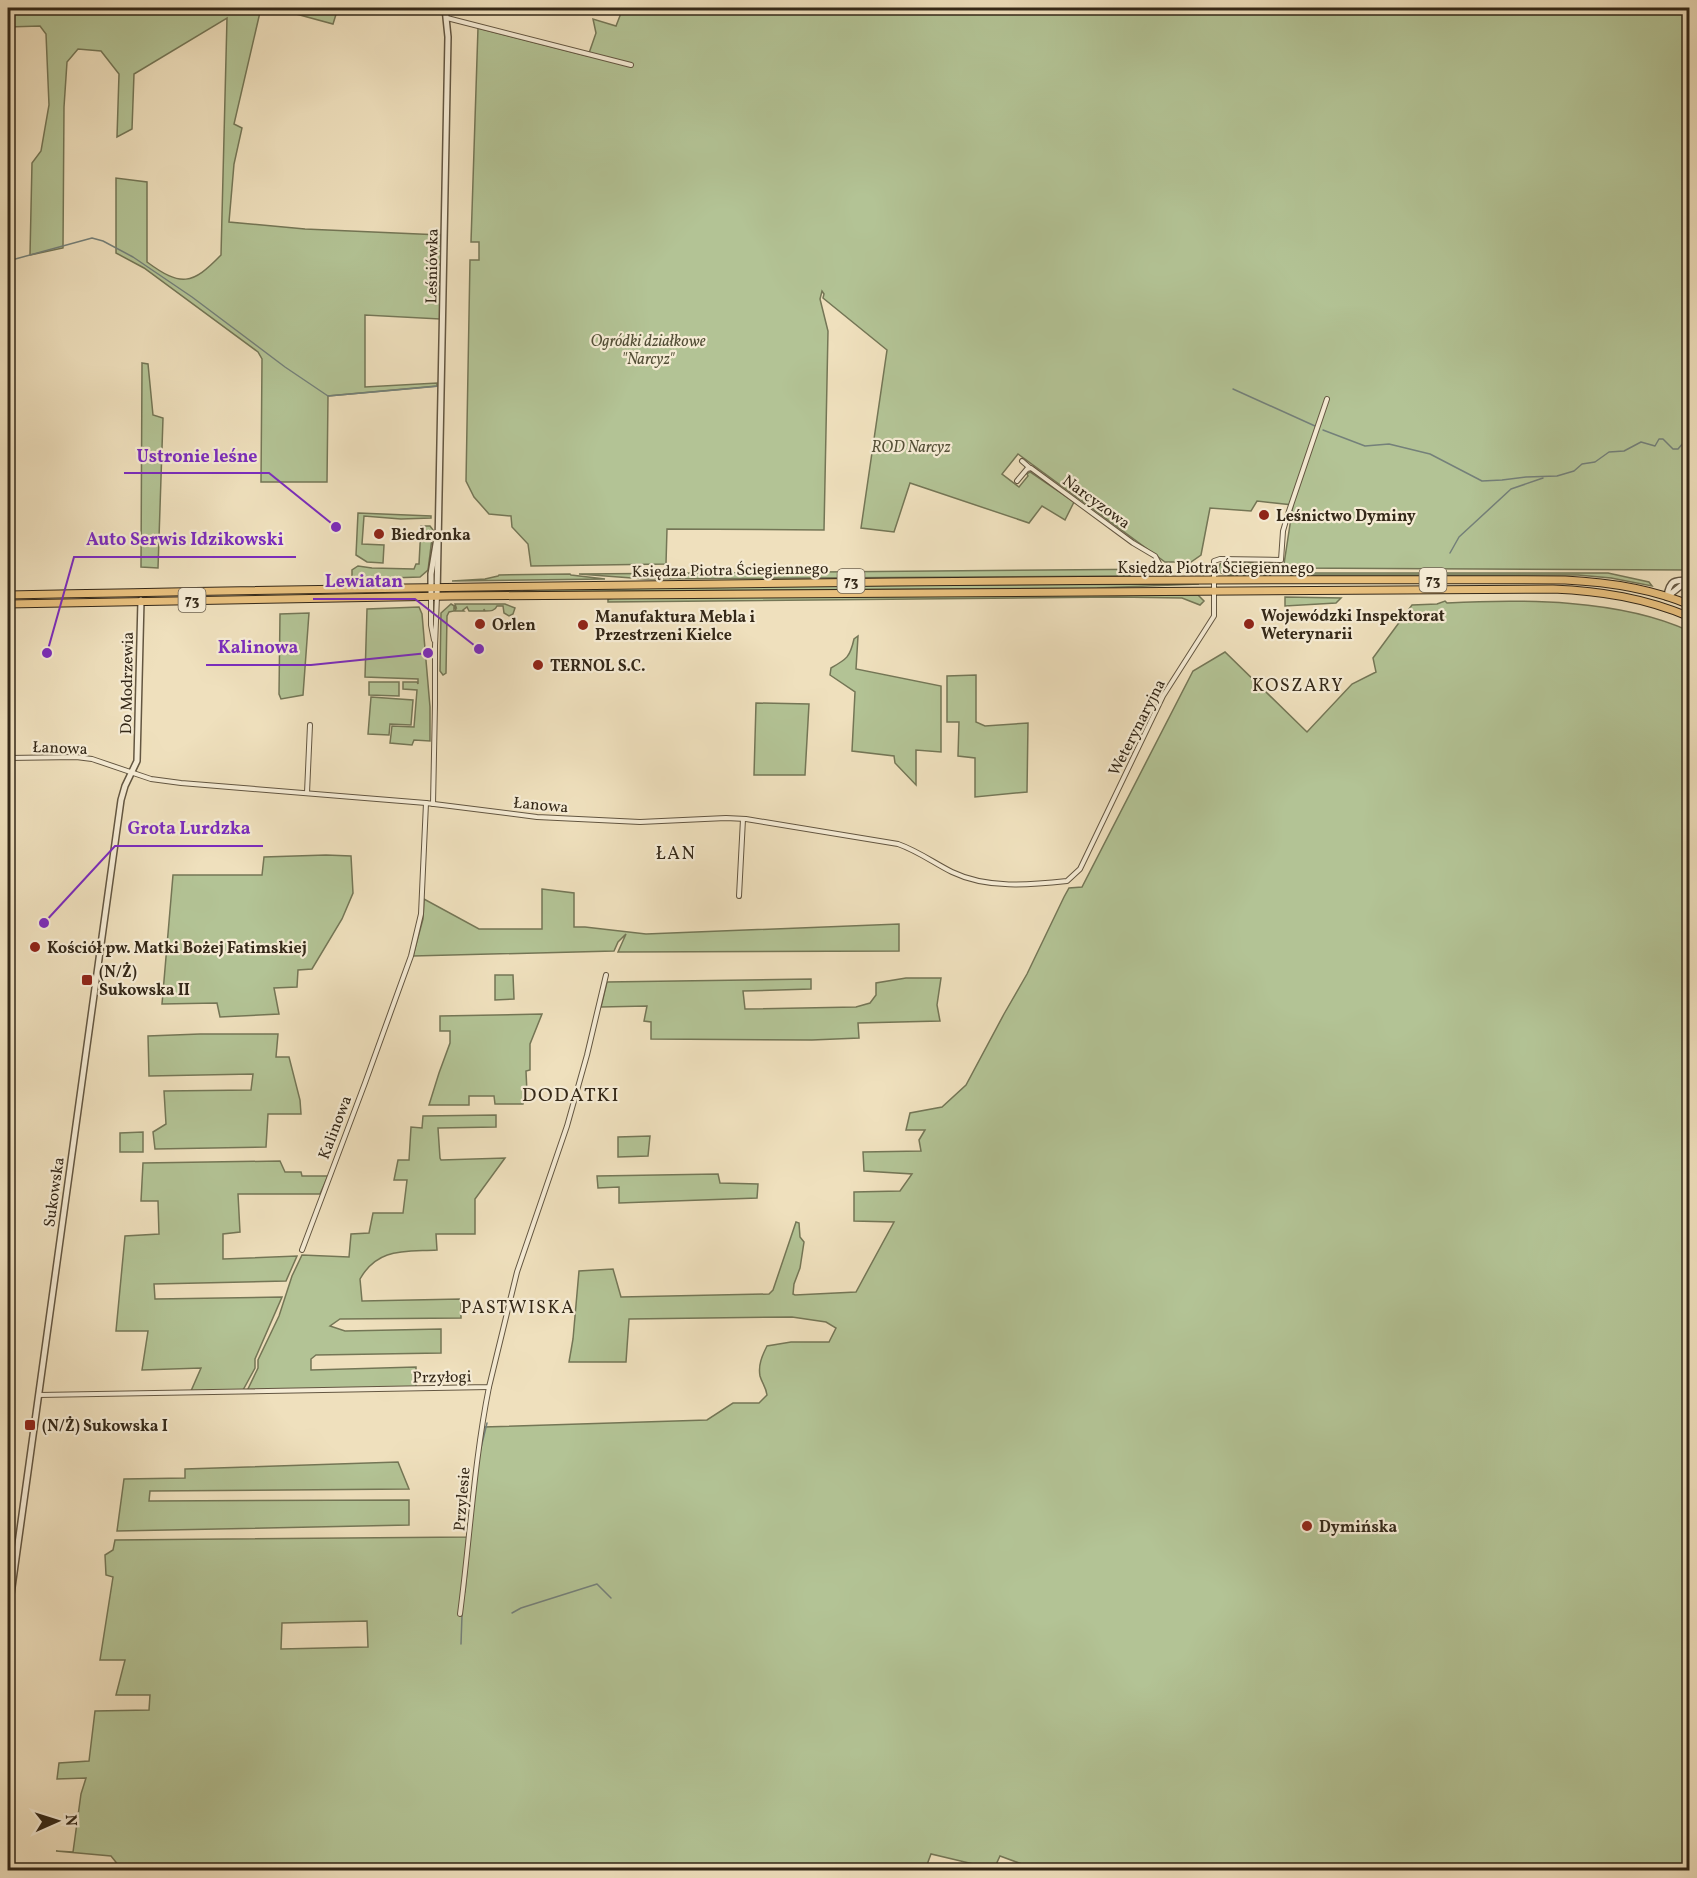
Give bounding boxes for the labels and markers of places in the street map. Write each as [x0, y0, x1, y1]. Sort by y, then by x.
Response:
callout: Ustronie leśne [124, 437, 269, 473]
place label: Leśnictwo Dyminy [1276, 506, 1416, 528]
marker: Leśnictwo Dyminy [1257, 508, 1271, 522]
callout: Auto Serwis Idzikowski [74, 521, 296, 557]
place label: Biedronka [391, 525, 471, 547]
marker: Biedronka [372, 527, 386, 541]
callout: Lewiatan [313, 563, 415, 599]
place label: Wojewódzki Inspektorat Weterynarii [1261, 606, 1445, 646]
place label: Manufaktura Mebla i Przestrzeni Kielce [595, 607, 756, 647]
place label: Orlen [492, 615, 536, 637]
marker: Orlen [473, 617, 487, 631]
marker: Wojewódzki Inspektorat Weterynarii [1242, 617, 1256, 631]
marker: Manufaktura Mebla i Przestrzeni Kielce [576, 618, 590, 632]
callout: Kalinowa [206, 629, 311, 665]
place label: TERNOL S.C. [550, 656, 646, 678]
marker: TERNOL S.C. [531, 658, 545, 672]
callout: Grota Lurdzka [115, 810, 263, 846]
place label: Kościół pw. Matki Bożej Fatimskiej [47, 938, 307, 960]
marker: Kościół pw. Matki Bożej Fatimskiej [28, 940, 42, 954]
place label: (N/Ż) Sukowska II [99, 962, 190, 1002]
marker: (N/Ż) Sukowska II [80, 973, 94, 987]
place label: (N/Ż) Sukowska I [42, 1416, 168, 1438]
marker: (N/Ż) Sukowska I [23, 1418, 37, 1432]
place label: Dymińska [1319, 1517, 1397, 1539]
marker: Dymińska [1300, 1519, 1314, 1533]

